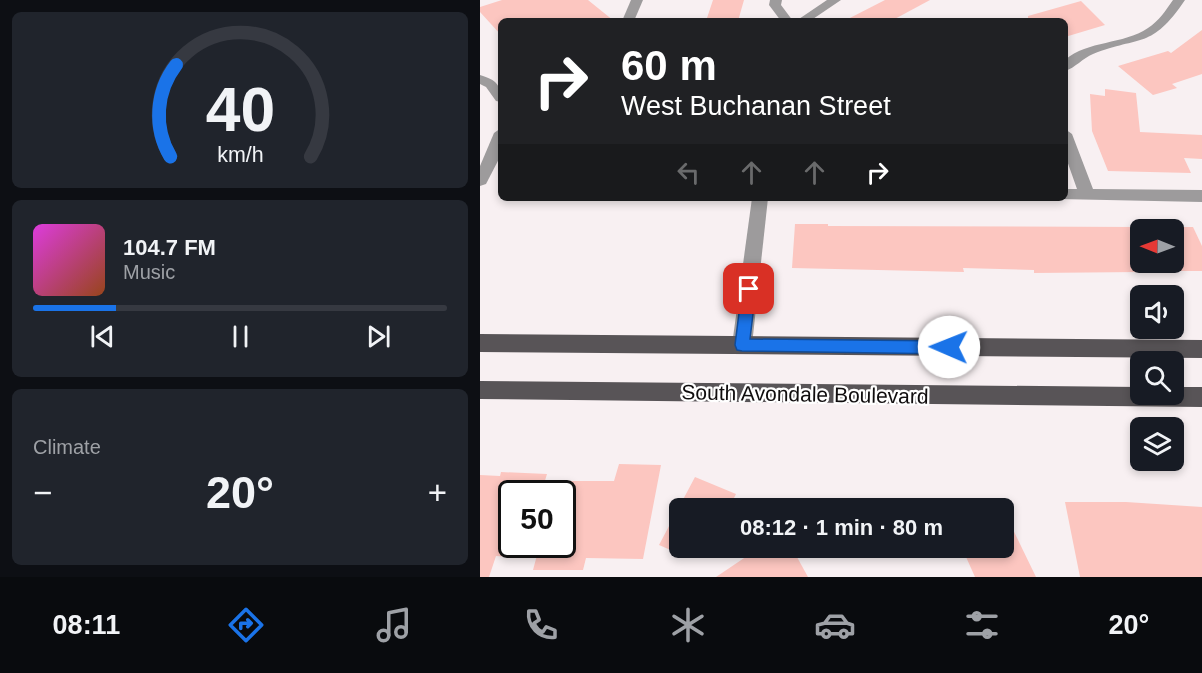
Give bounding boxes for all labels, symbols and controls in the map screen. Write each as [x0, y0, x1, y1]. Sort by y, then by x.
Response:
icon: right [522, 42, 600, 120]
text: 60 m [621, 42, 717, 89]
text: 40 [205, 75, 275, 144]
text: West Buchanan Street [621, 91, 891, 121]
text: km/h [217, 144, 263, 168]
icon: left [672, 156, 705, 189]
icon: ahead [735, 156, 768, 189]
icon: ahead [798, 156, 831, 189]
icon: right [861, 156, 894, 189]
north arrow [1130, 219, 1184, 273]
map controls [1130, 219, 1184, 471]
text: 104.7 FM [123, 235, 216, 260]
text: Music [123, 261, 175, 283]
pin [723, 263, 774, 314]
icon: arrive [732, 272, 765, 305]
button: sound [1130, 285, 1184, 339]
position arrow [917, 315, 981, 379]
icon: previous [86, 320, 119, 353]
icon: pause [224, 320, 257, 353]
icon: next [362, 320, 395, 353]
button: search [1130, 351, 1184, 405]
street label: South Avondale Boulevard [681, 380, 929, 408]
button: layers [1130, 417, 1184, 471]
text: Climate [33, 436, 101, 458]
text: 20° [206, 467, 274, 518]
text: − [33, 474, 52, 511]
text: + [428, 474, 447, 511]
speed limit sign: 50 [498, 480, 576, 558]
text: 08:12 · 1 min · 80 m [740, 515, 943, 540]
icon: directions [225, 604, 267, 646]
icon: music [373, 604, 415, 646]
icon: phone [520, 604, 562, 646]
icon: climate [667, 604, 709, 646]
icon: car [814, 604, 856, 646]
icon: filters [961, 604, 1003, 646]
text: 08:11 [53, 610, 120, 640]
text: 20° [1108, 610, 1149, 640]

